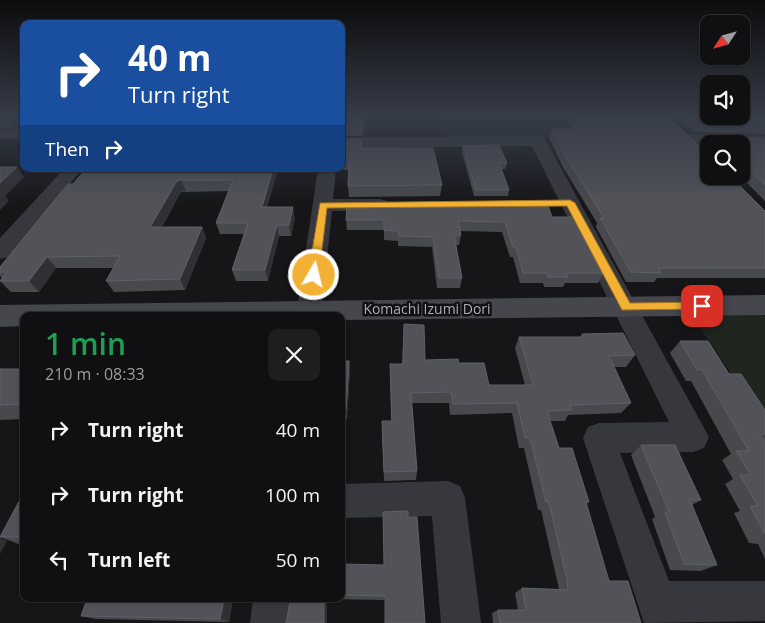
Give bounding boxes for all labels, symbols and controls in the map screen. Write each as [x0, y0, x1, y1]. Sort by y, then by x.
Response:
north arrow [700, 15, 750, 65]
map controls [700, 15, 750, 185]
text: 40 m [128, 34, 211, 81]
icon: right [45, 40, 110, 105]
button: sound [700, 75, 750, 125]
text: Turn right [128, 79, 230, 109]
icon: right [99, 135, 127, 163]
button: search [700, 135, 750, 185]
text: Then [45, 136, 89, 162]
position arrow [287, 248, 339, 300]
pin [681, 285, 723, 327]
icon: arrive [688, 292, 716, 320]
street label: Komachi Izumi Dori [363, 299, 491, 318]
text: 1 min [45, 323, 126, 364]
button: close [268, 329, 320, 381]
text: 210 m · 08:33 [45, 363, 145, 385]
icon: right [45, 416, 73, 444]
text: Turn right [88, 417, 183, 443]
text: 40 m [276, 417, 320, 443]
icon: right [45, 481, 73, 509]
text: Turn right [88, 482, 183, 508]
text: 100 m [265, 482, 320, 508]
icon: left [45, 546, 73, 574]
text: Turn left [88, 547, 170, 573]
text: 50 m [276, 547, 320, 573]

